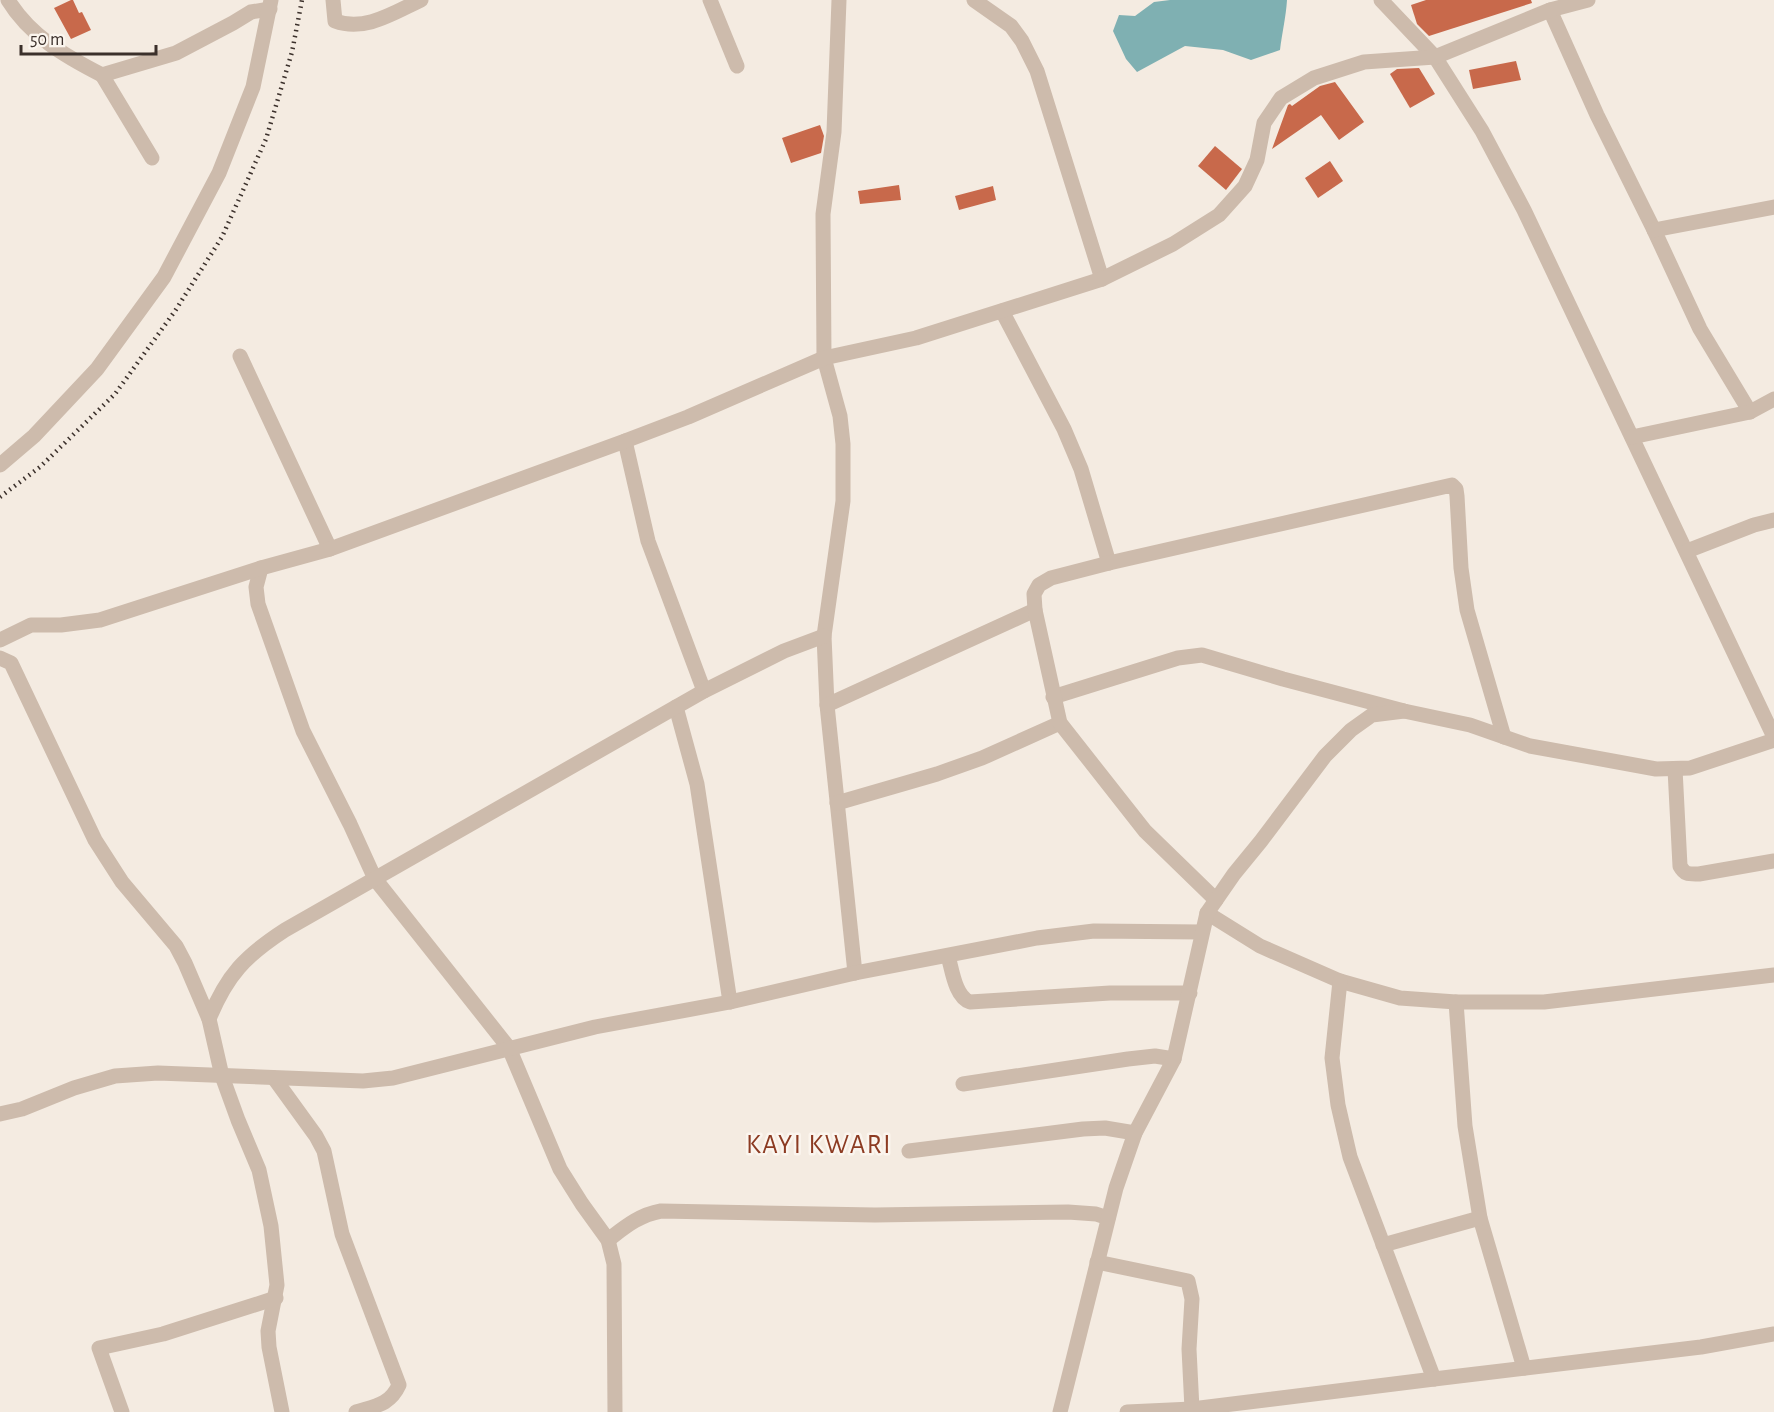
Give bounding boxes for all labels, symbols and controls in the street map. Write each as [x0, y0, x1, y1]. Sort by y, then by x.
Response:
scale bar [21, 18, 156, 56]
text: 50 m [30, 31, 64, 49]
district label: KAYI KWARI [746, 1131, 892, 1158]

